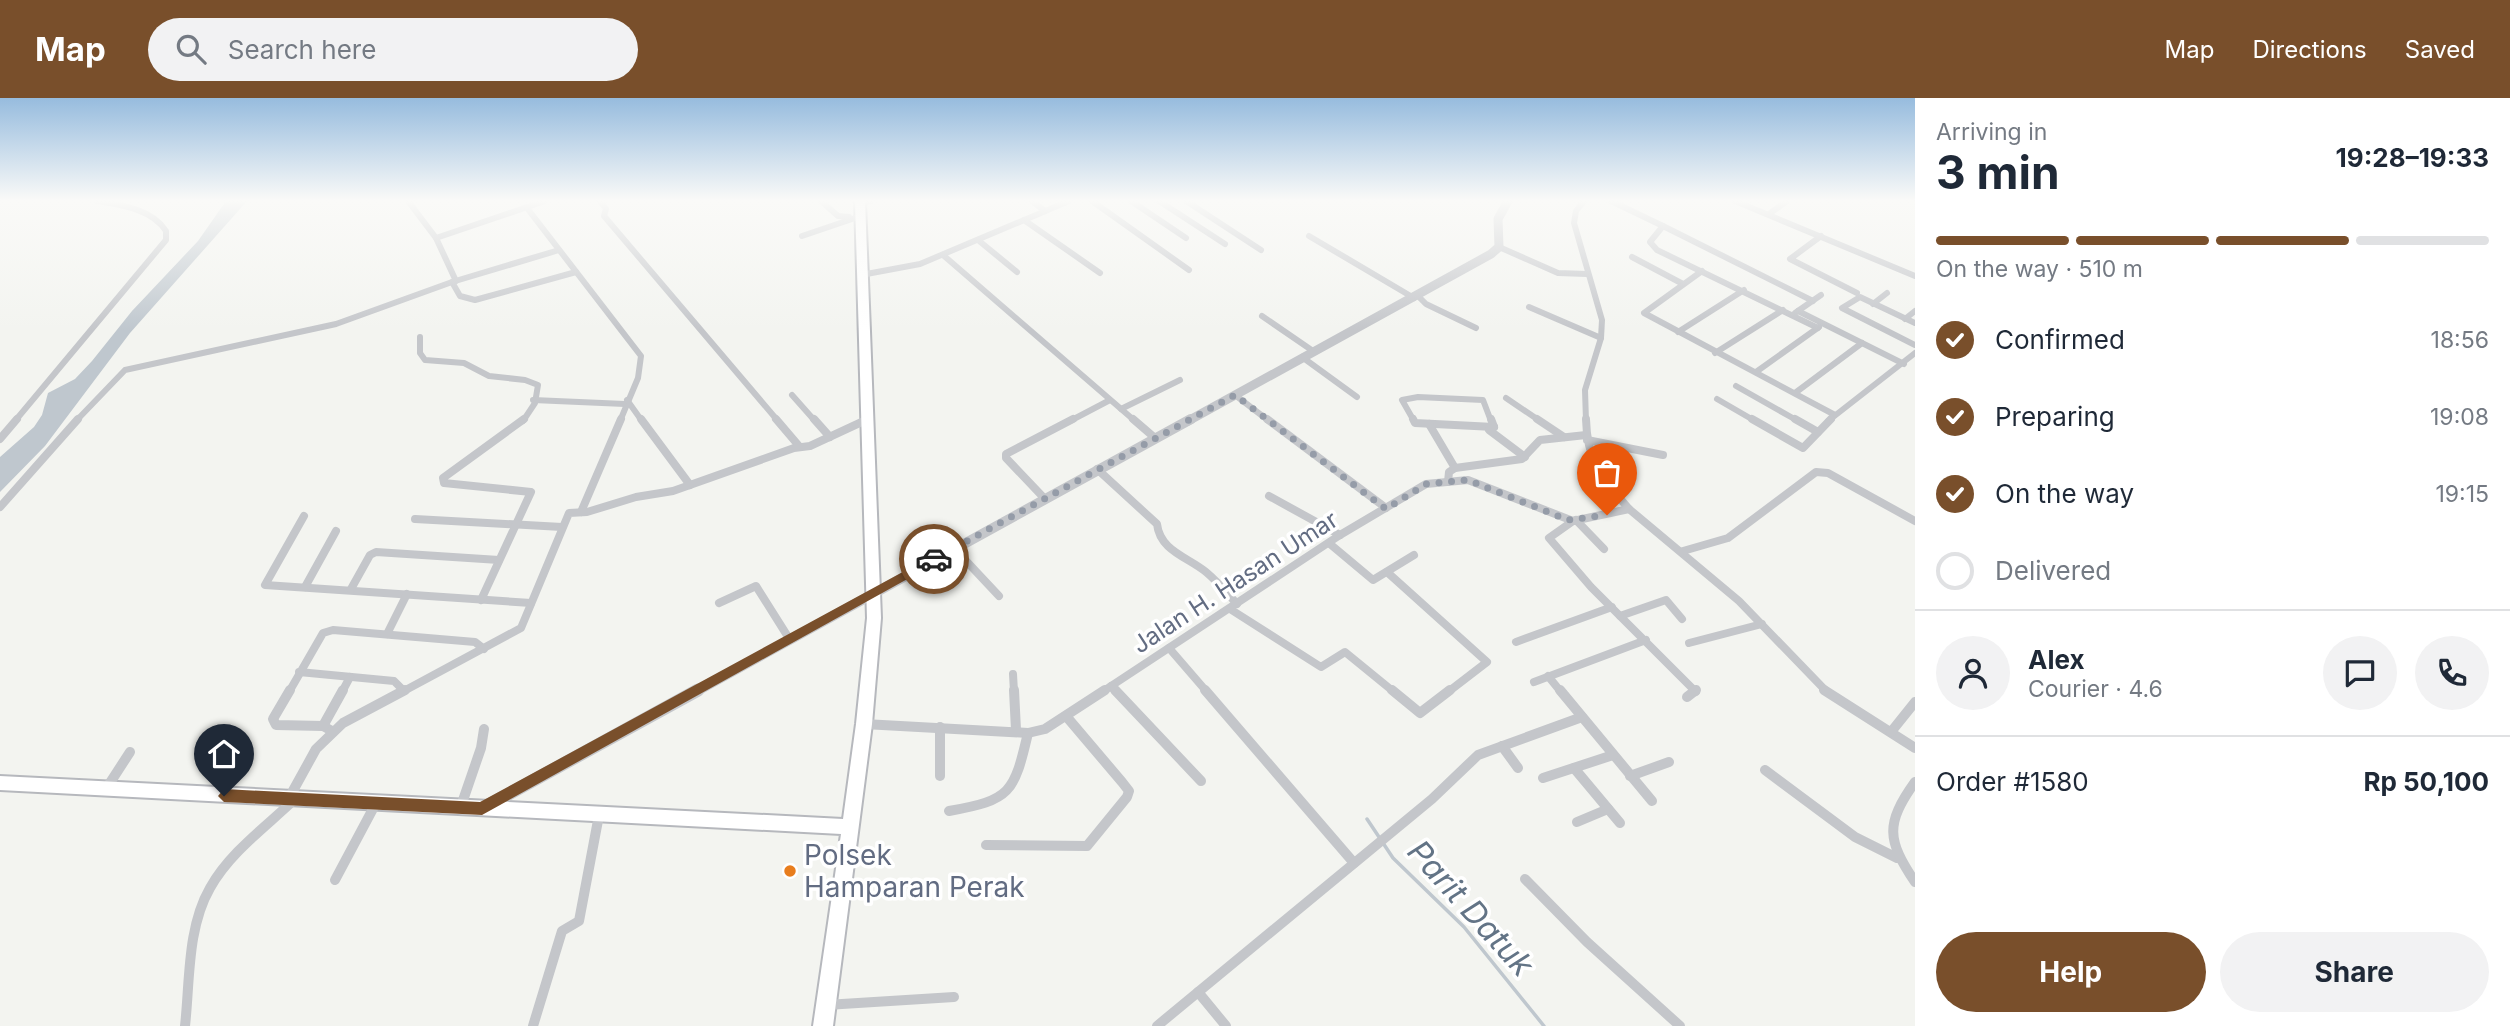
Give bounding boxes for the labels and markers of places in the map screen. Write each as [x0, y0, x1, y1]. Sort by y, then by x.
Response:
pin [1577, 443, 1637, 515]
pin [194, 724, 254, 796]
place label: Polsek Hamparan Perak [804, 838, 1025, 904]
marker: Polsek Hamparan Perak [782, 863, 798, 879]

